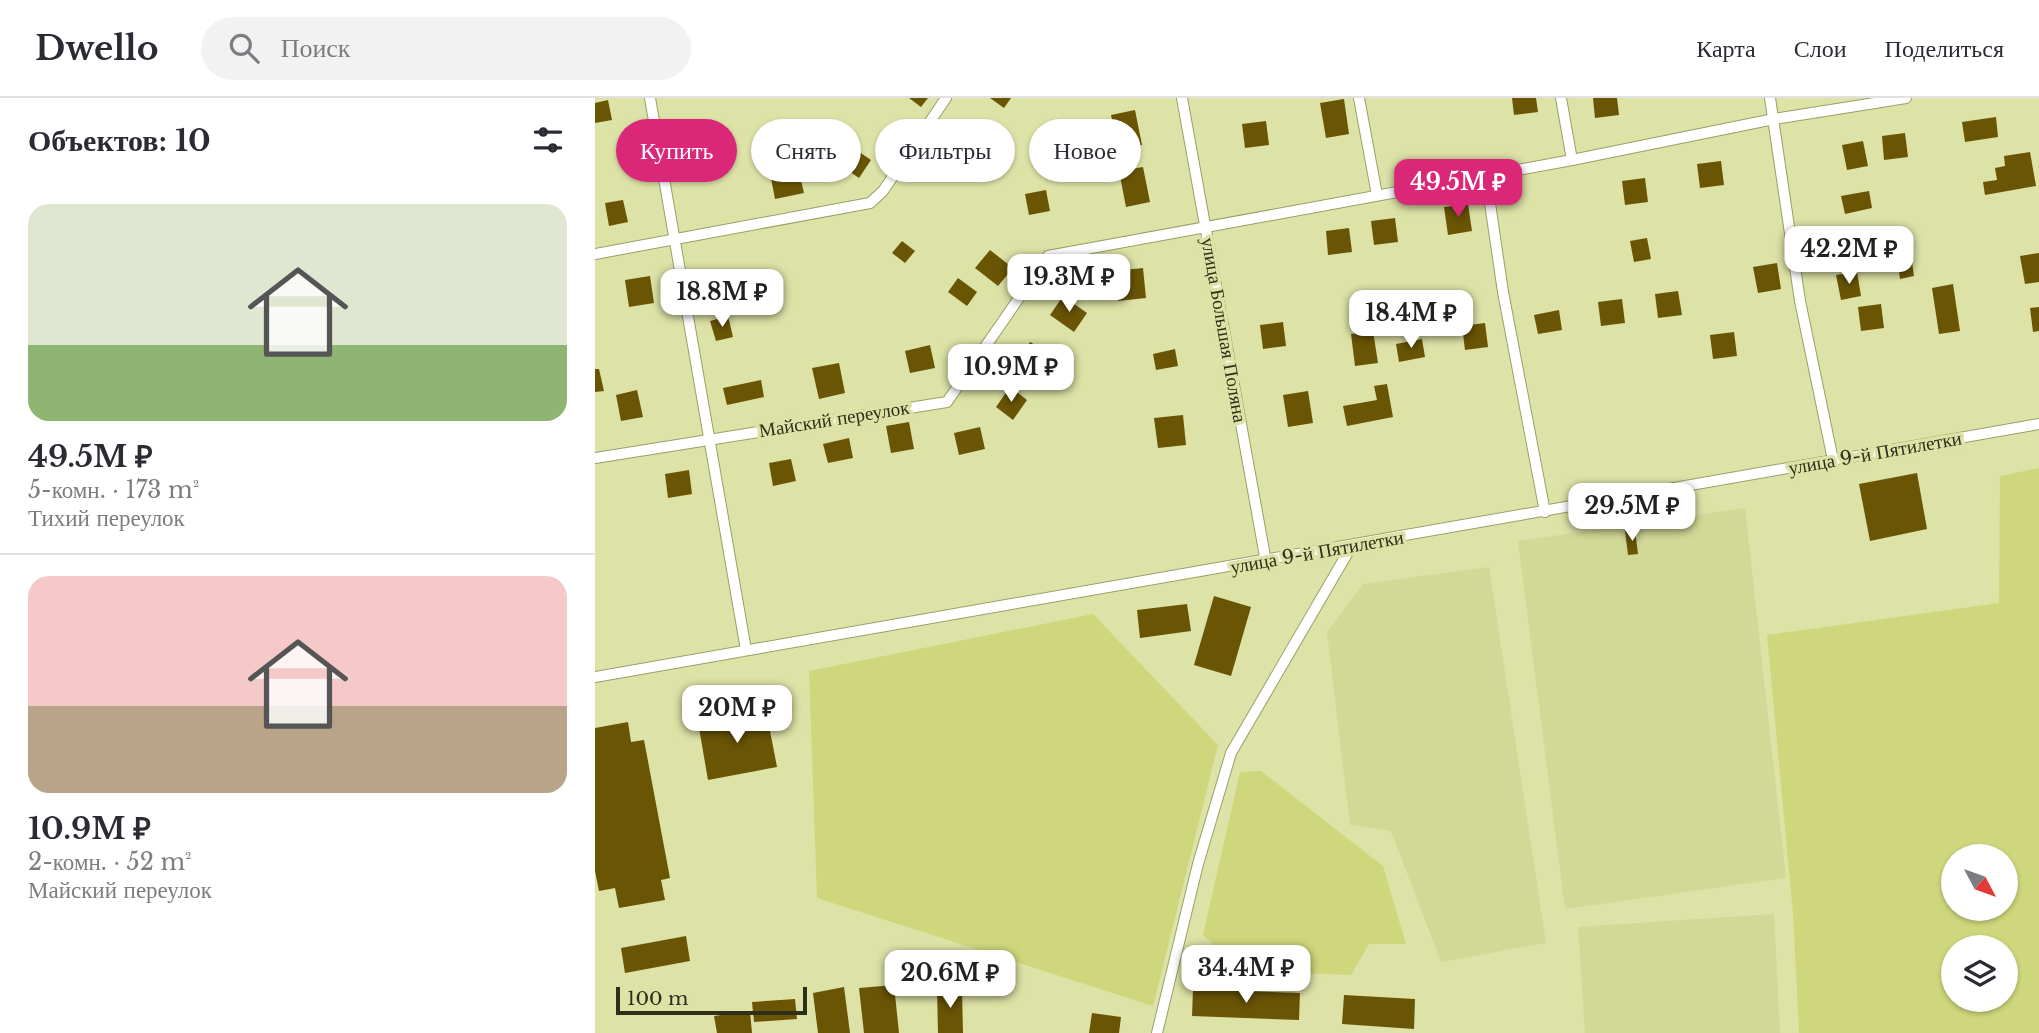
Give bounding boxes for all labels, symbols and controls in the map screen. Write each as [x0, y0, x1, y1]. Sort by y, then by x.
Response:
search box [201, 17, 691, 80]
text: Dwello [35, 28, 159, 69]
icon: search [225, 29, 263, 67]
text: Поиск [281, 32, 351, 64]
text: Карта [1696, 34, 1756, 63]
text: Слои [1794, 34, 1847, 63]
text: Поделиться [1885, 34, 2004, 63]
chip: Купить [616, 119, 737, 182]
chip: Снять [751, 119, 861, 182]
chip: Фильтры [875, 119, 1015, 182]
chip: Новое [1029, 119, 1141, 182]
icon: filters [529, 121, 567, 159]
text: Объектов: 10 [28, 122, 211, 159]
pin: 49.5M ₽ [1393, 159, 1523, 219]
text: 49.5M ₽ [1410, 168, 1506, 196]
pin: 42.2M ₽ [1784, 226, 1914, 286]
text: 42.2M ₽ [1800, 235, 1898, 263]
street label: улица Большая Поляна [1196, 236, 1252, 425]
icon: home [235, 249, 361, 375]
pin: 19.3M ₽ [1004, 254, 1134, 314]
text: 19.3M ₽ [1023, 263, 1115, 291]
pin: 18.8M ₽ [657, 270, 787, 329]
text: 18.8M ₽ [676, 278, 768, 306]
pin: 18.4M ₽ [1346, 290, 1476, 350]
text: 18.4M ₽ [1365, 299, 1457, 327]
pin: 10.9M ₽ [946, 344, 1076, 404]
text: 10.9M ₽ [964, 353, 1058, 381]
street label: Майский переулок [757, 396, 912, 442]
street label: улица 9-й Пятилетки [1787, 426, 1963, 480]
text: 49.5M ₽ [28, 438, 153, 475]
text: 5-комн. · 173 m² [28, 476, 199, 504]
pin: 29.5M ₽ [1567, 484, 1697, 543]
text: 29.5M ₽ [1584, 492, 1680, 520]
text: Тихий переулок [28, 504, 185, 532]
street label: улица 9-й Пятилетки [1229, 525, 1405, 579]
icon: home [235, 621, 361, 747]
pin: 20M ₽ [688, 686, 786, 745]
text: 20M ₽ [698, 694, 776, 722]
text: 10.9M ₽ [28, 810, 151, 847]
north arrow [1941, 844, 2018, 920]
map controls [1941, 844, 2018, 1012]
text: 2-комн. · 52 m² [28, 848, 192, 876]
text: Майский переулок [28, 876, 212, 904]
button: layers [1941, 935, 2018, 1012]
pin: 34.4M ₽ [1181, 946, 1311, 1005]
pin: 20.6M ₽ [885, 950, 1015, 1010]
text: 34.4M ₽ [1197, 954, 1295, 982]
text: 20.6M ₽ [901, 959, 999, 987]
scale bar [616, 984, 807, 1016]
text: 100 m [627, 987, 688, 1010]

